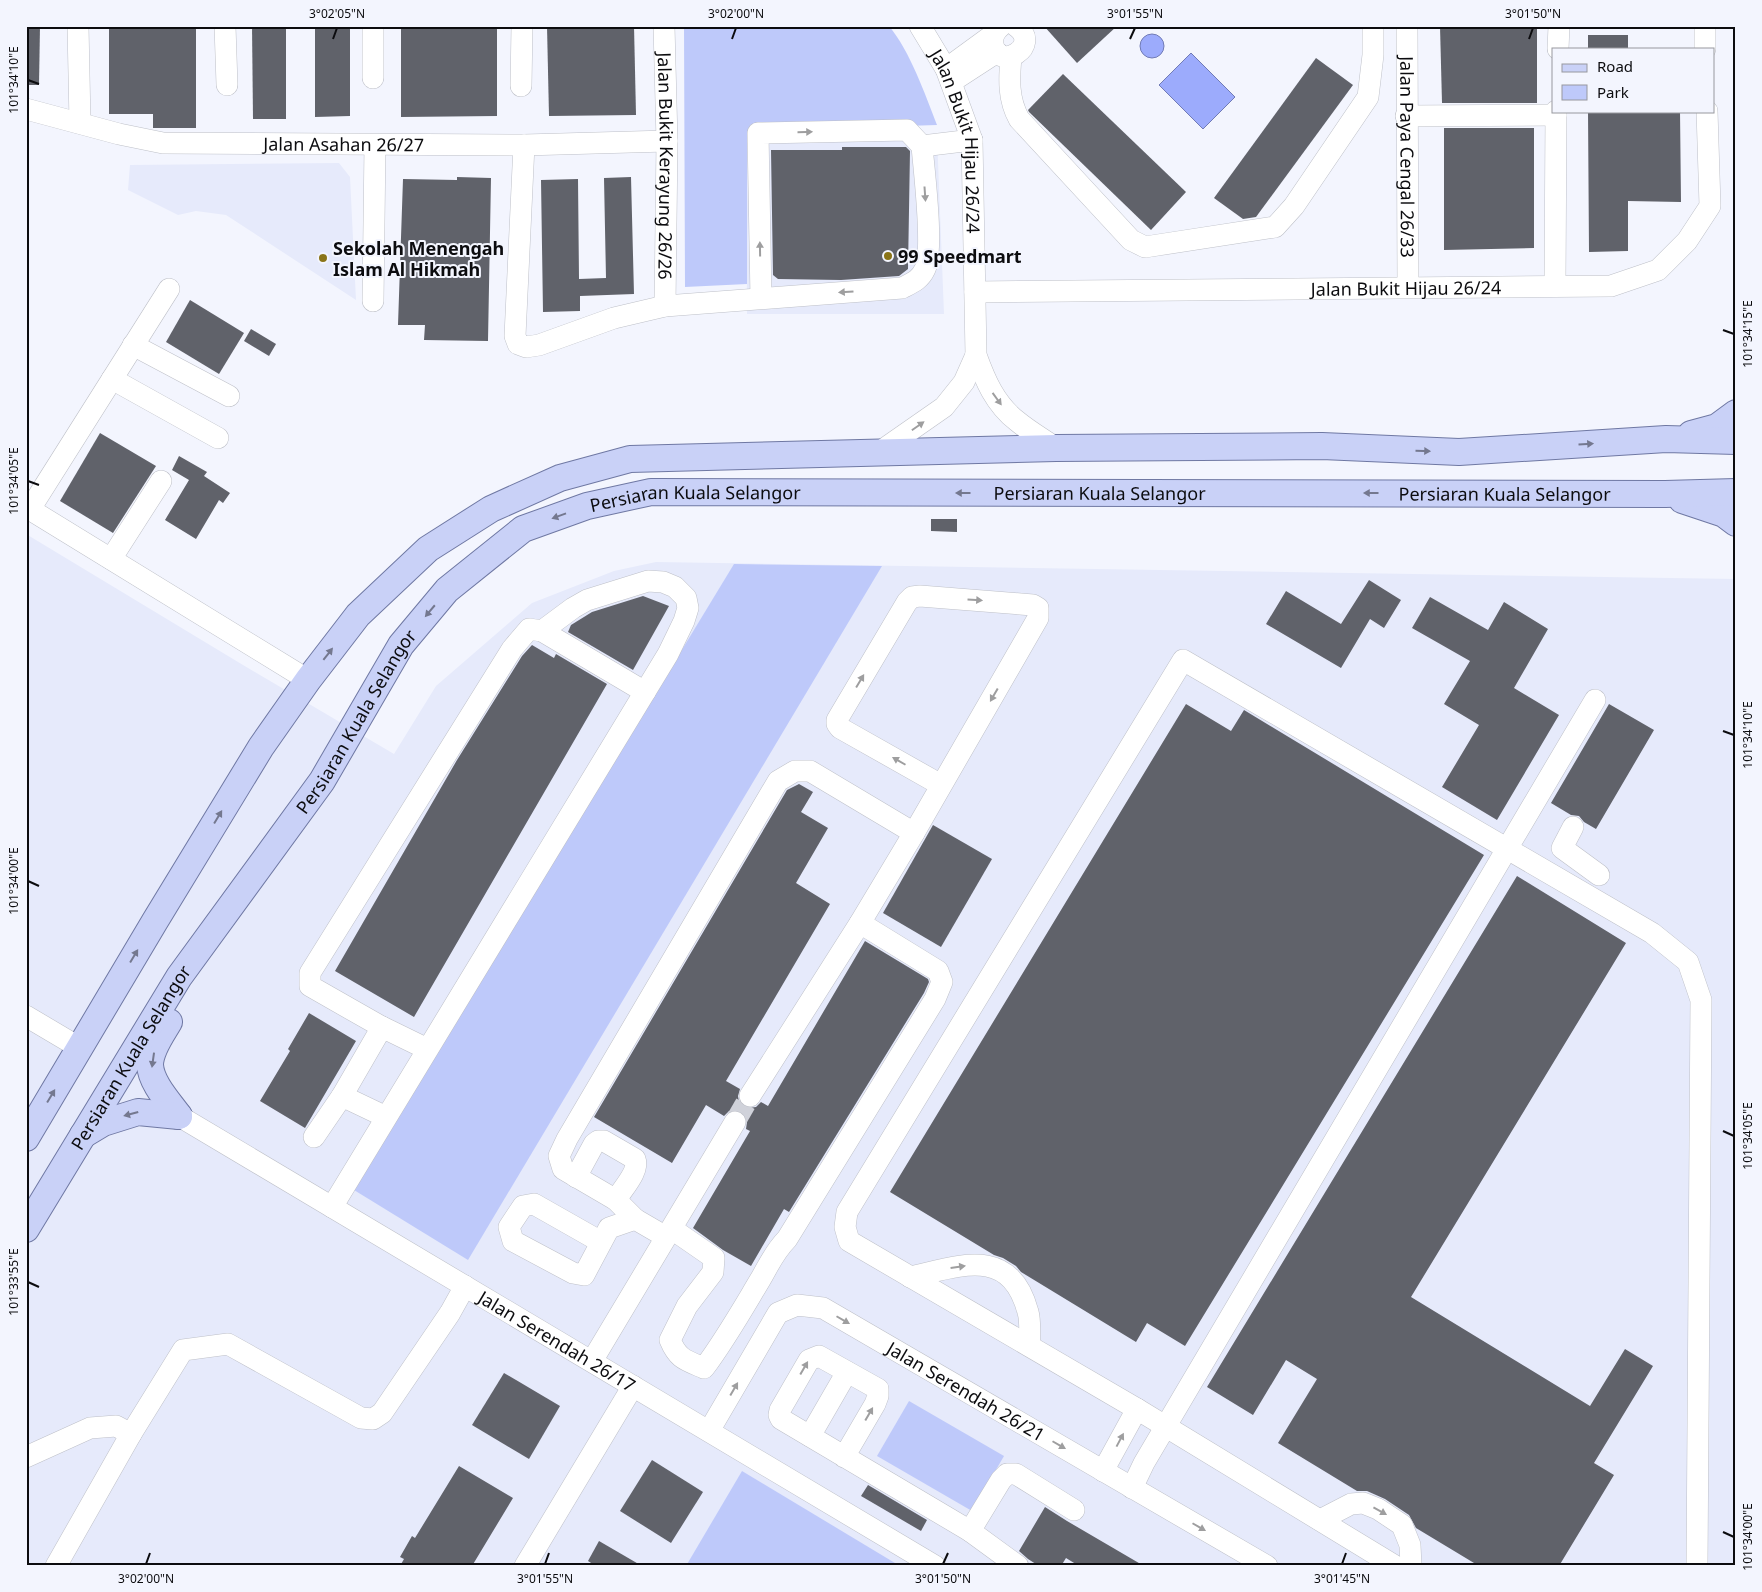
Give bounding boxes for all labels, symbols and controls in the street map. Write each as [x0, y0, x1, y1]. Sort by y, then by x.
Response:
text: 3°02'05"N [309, 5, 365, 22]
text: 3°02'00"N [708, 5, 764, 22]
text: 3°01'55"N [1107, 5, 1163, 22]
text: 3°01'50"N [1505, 5, 1561, 22]
street label: Jalan Bukit Hijau 26/24 [924, 43, 986, 234]
text: 101°34'10"E [5, 46, 22, 114]
legend [1552, 48, 1714, 112]
street label: Jalan Bukit Kerayung 26/26 [653, 50, 679, 280]
street label: Jalan Paya Cengal 26/33 [1395, 54, 1420, 258]
text: Road [1597, 56, 1633, 76]
text: Park [1597, 82, 1629, 102]
one-way arrow [797, 128, 813, 136]
street label: Jalan Asahan 26/27 [261, 132, 424, 156]
one-way arrow [922, 187, 930, 203]
place label: Sekolah Menengah Islam Al Hikmah [333, 236, 504, 281]
one-way arrow [756, 241, 764, 257]
place label: 99 Speedmart [898, 244, 1022, 268]
marker: 99 Speedmart [882, 250, 894, 262]
marker: Sekolah Menengah Islam Al Hikmah [317, 252, 329, 264]
street label: Jalan Bukit Hijau 26/24 [1309, 275, 1501, 301]
one-way arrow [838, 288, 854, 296]
text: 101°34'15"E [1739, 300, 1756, 368]
one-way arrow [992, 392, 1002, 406]
one-way arrow [911, 421, 925, 431]
one-way arrow [1578, 440, 1594, 448]
text: 101°34'05"E [5, 447, 22, 515]
one-way arrow [1416, 447, 1432, 455]
street label: Persiaran Kuala Selangor [587, 480, 801, 517]
street label: Persiaran Kuala Selangor [994, 481, 1206, 505]
street label: Persiaran Kuala Selangor [1399, 481, 1611, 506]
one-way arrow [955, 489, 971, 497]
one-way arrow [1363, 489, 1379, 497]
one-way arrow [551, 512, 566, 520]
one-way arrow [967, 596, 983, 604]
one-way arrow [424, 604, 436, 616]
street label: Persiaran Kuala Selangor [290, 624, 422, 818]
one-way arrow [323, 648, 334, 661]
one-way arrow [856, 675, 865, 688]
one-way arrow [990, 687, 998, 702]
text: 101°34'10"E [1739, 701, 1756, 769]
one-way arrow [892, 757, 906, 766]
one-way arrow [214, 811, 223, 824]
text: 101°34'00"E [5, 847, 22, 915]
one-way arrow [130, 949, 138, 964]
street label: Persiaran Kuala Selangor [65, 960, 196, 1154]
one-way arrow [148, 1053, 156, 1069]
one-way arrow [47, 1090, 56, 1103]
text: 101°34'05"E [1739, 1102, 1756, 1170]
one-way arrow [123, 1110, 138, 1118]
text: 101°33'55"E [5, 1248, 22, 1316]
one-way arrow [950, 1263, 966, 1271]
street label: Jalan Serendah 26/17 [472, 1284, 640, 1397]
one-way arrow [836, 1315, 849, 1324]
street label: Jalan Serendah 26/21 [881, 1335, 1049, 1446]
one-way arrow [800, 1361, 809, 1374]
one-way arrow [729, 1383, 738, 1396]
one-way arrow [865, 1407, 873, 1422]
one-way arrow [1116, 1433, 1124, 1447]
one-way arrow [1052, 1441, 1065, 1450]
text: 101°34'00"E [1739, 1503, 1756, 1571]
one-way arrow [1373, 1507, 1387, 1515]
one-way arrow [1193, 1522, 1206, 1531]
text: 3°02'00"N [118, 1570, 174, 1587]
text: 3°01'55"N [517, 1570, 573, 1587]
text: 3°01'50"N [915, 1570, 971, 1587]
text: 3°01'45"N [1314, 1570, 1370, 1587]

